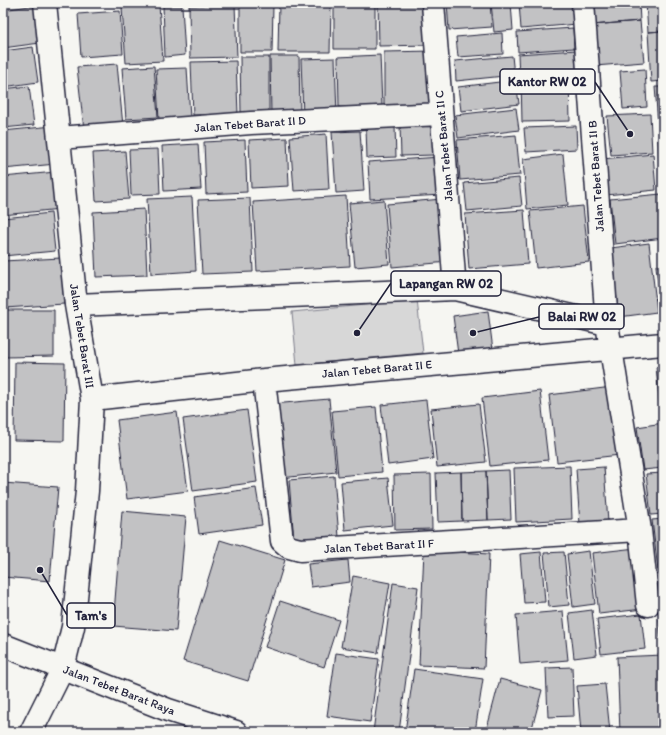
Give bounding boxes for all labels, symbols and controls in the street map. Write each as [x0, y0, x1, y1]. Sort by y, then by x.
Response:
callout: Kantor RW 02 [500, 69, 595, 94]
text: Kantor RW 02 [508, 74, 587, 89]
street label: Jalan Tebet Barat II C [432, 89, 456, 202]
street label: Jalan Tebet Barat II D [194, 113, 306, 135]
street label: Jalan Tebet Barat II B [585, 120, 607, 232]
callout: Lapangan RW 02 [391, 271, 501, 296]
text: Lapangan RW 02 [399, 276, 493, 292]
street label: Jalan Tebet Barat III [67, 283, 97, 389]
callout: Balai RW 02 [539, 304, 624, 329]
text: Balai RW 02 [548, 309, 616, 324]
street label: Jalan Tebet Barat II E [321, 357, 433, 381]
street label: Jalan Tebet Barat II F [324, 536, 435, 556]
callout: Tam's [67, 603, 115, 628]
text: Tam's [74, 608, 107, 623]
street label: Jalan Tebet Barat Raya [61, 662, 177, 718]

